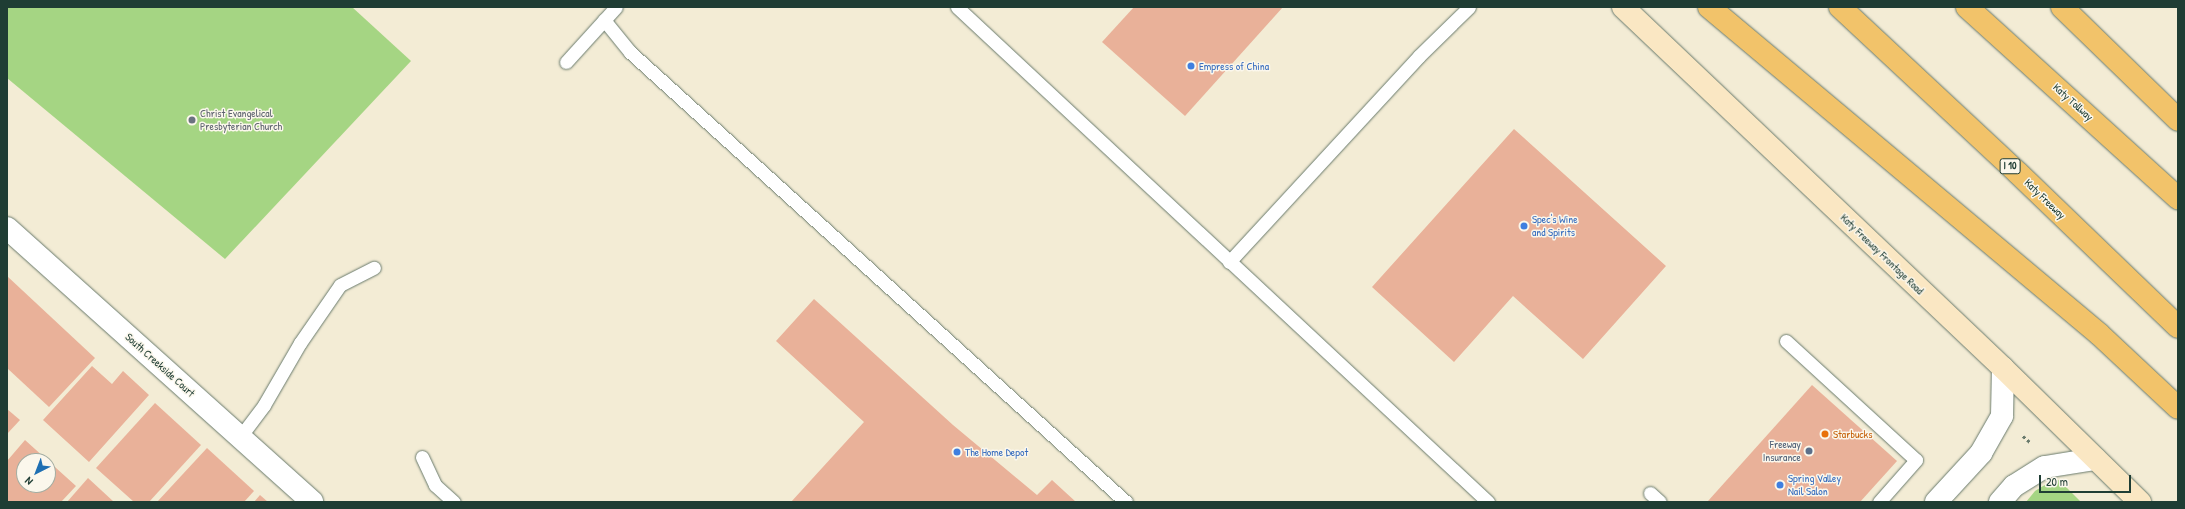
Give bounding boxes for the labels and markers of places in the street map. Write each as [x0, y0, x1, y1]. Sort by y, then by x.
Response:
place label: Empress of China [1199, 59, 1269, 73]
marker: Empress of China [1186, 61, 1196, 71]
place label: Christ Evangelical Presbyterian Church [200, 107, 282, 133]
marker: Christ Evangelical Presbyterian Church [187, 115, 197, 125]
place label: Spec's Wine and Spirits [1532, 213, 1578, 239]
marker: Spec's Wine and Spirits [1519, 221, 1529, 231]
place label: Starbucks [1833, 427, 1872, 441]
marker: Starbucks [1820, 429, 1830, 439]
place label: Freeway Insurance [1763, 438, 1801, 464]
place label: The Home Depot [965, 445, 1028, 459]
marker: Freeway Insurance [1804, 446, 1814, 456]
marker: The Home Depot [952, 447, 962, 457]
place label: Spring Valley Nail Salon [1788, 472, 1841, 498]
marker: Spring Valley Nail Salon [1775, 480, 1785, 490]

